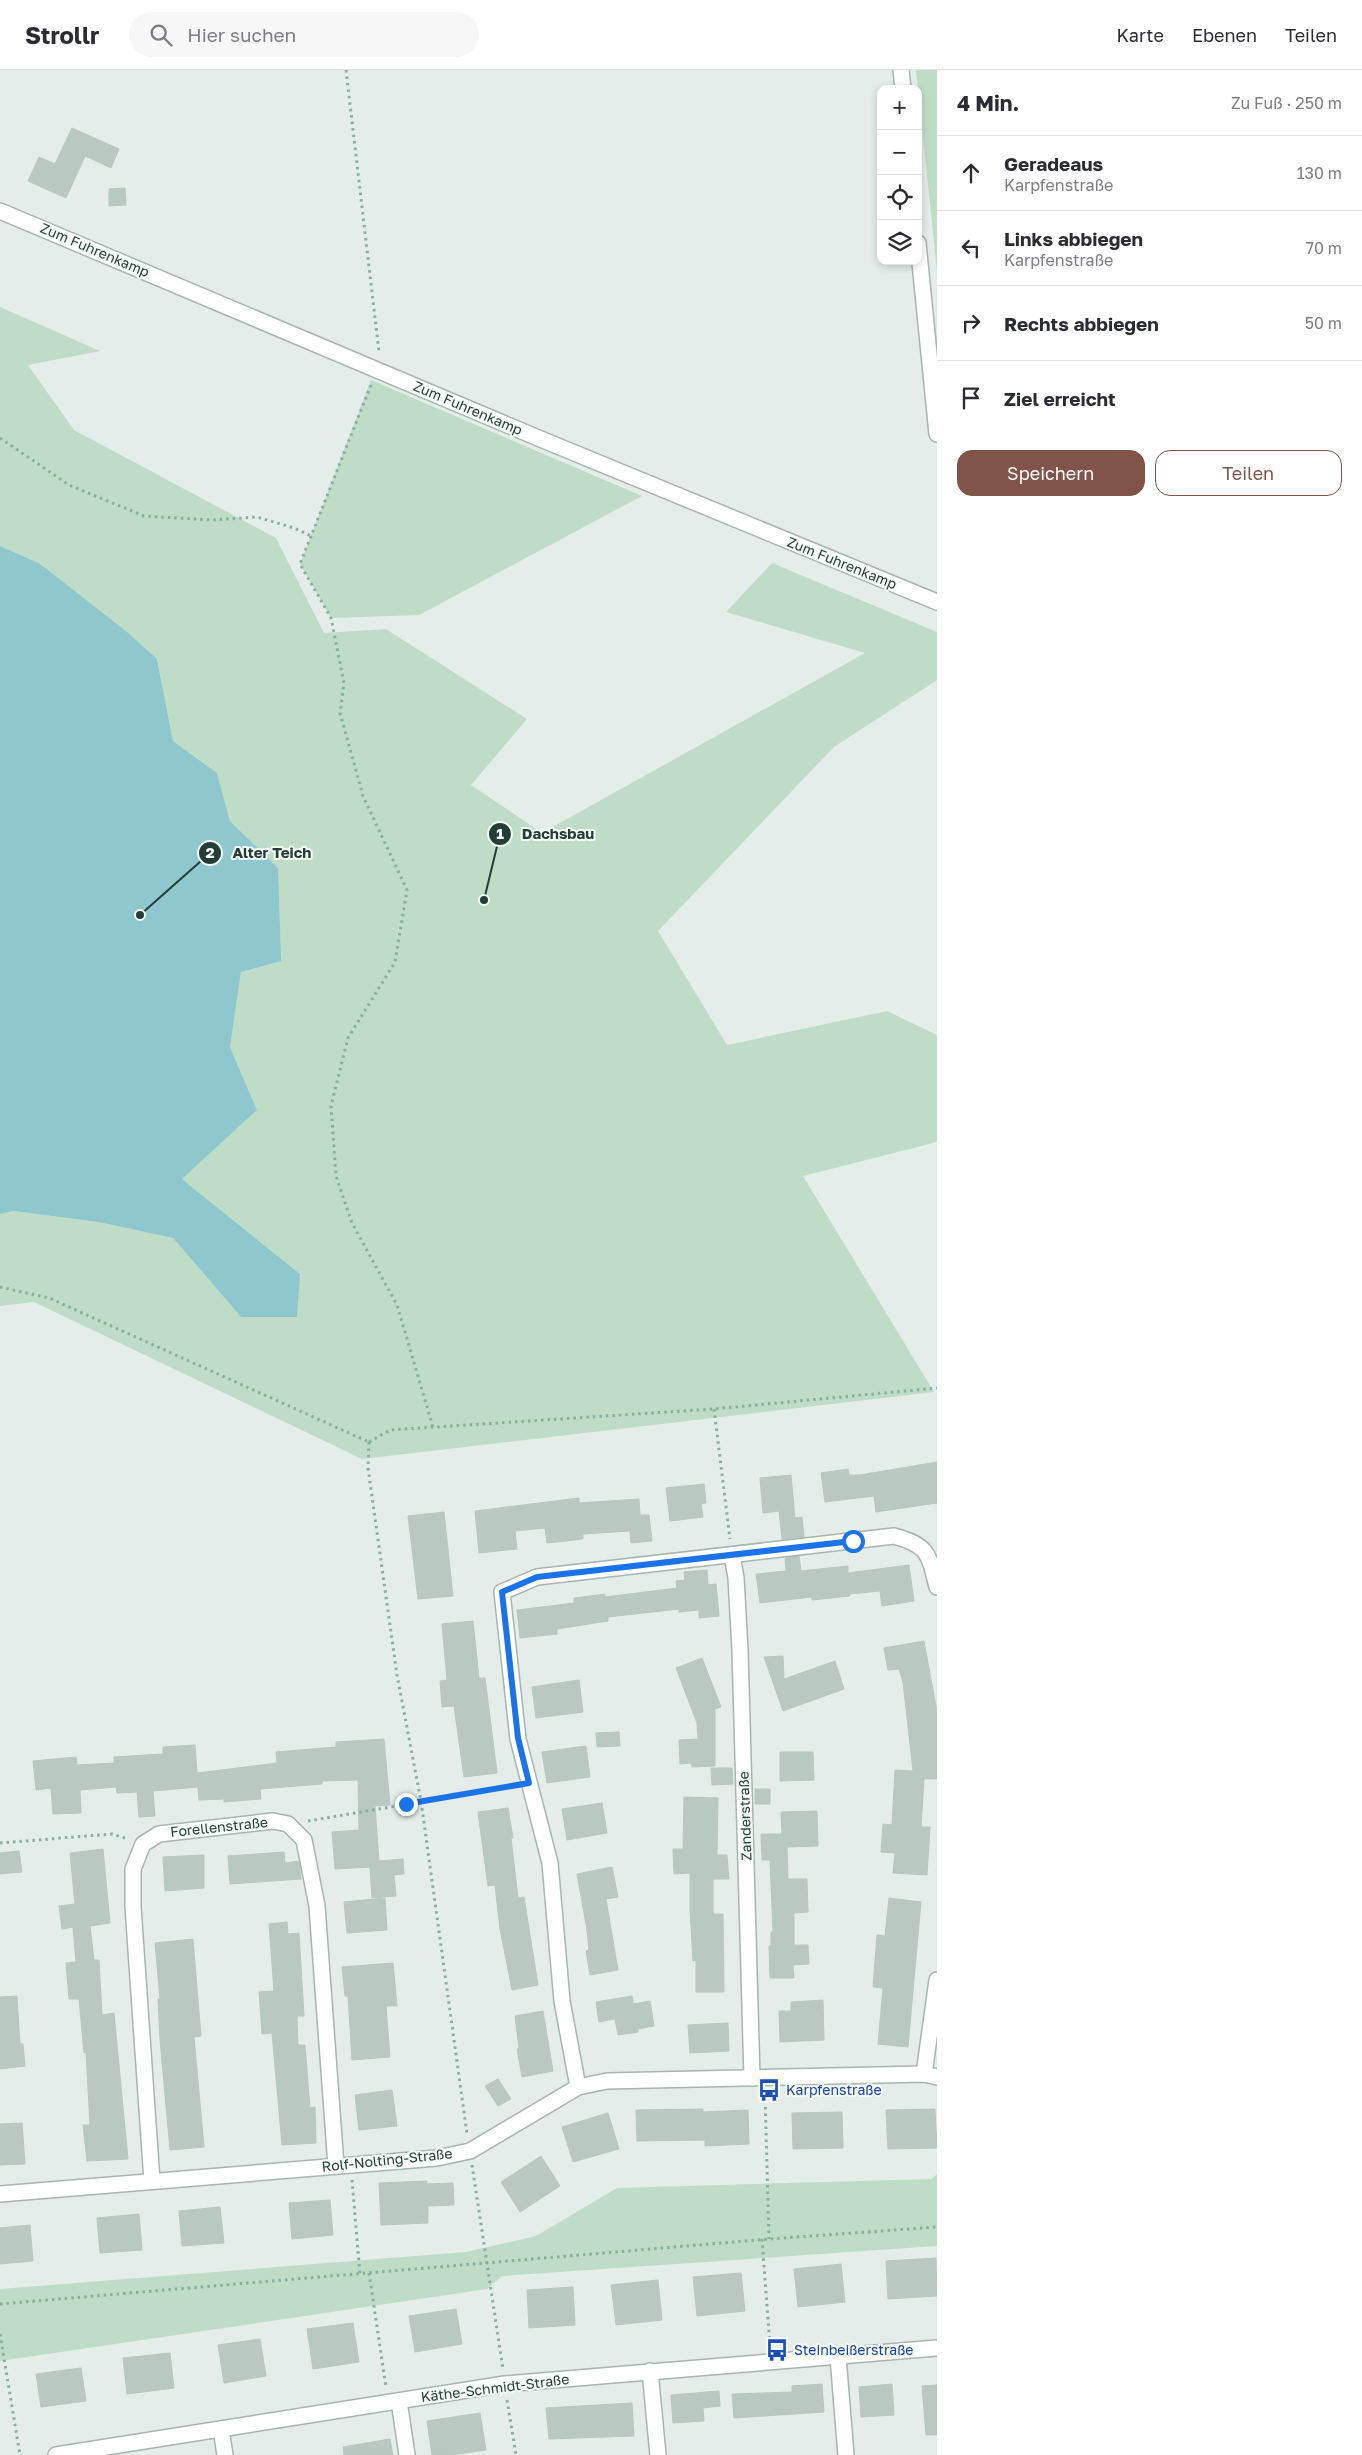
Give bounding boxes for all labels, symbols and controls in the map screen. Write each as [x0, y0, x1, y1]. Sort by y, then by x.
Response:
search box [129, 12, 479, 57]
text: Strollr [25, 20, 99, 49]
icon: search [147, 21, 175, 49]
text: Hier suchen [187, 23, 296, 46]
text: Karte [1117, 24, 1164, 46]
text: Ebenen [1192, 24, 1257, 46]
text: Teilen [1285, 24, 1337, 46]
map controls [877, 85, 922, 265]
button: + [877, 85, 922, 130]
text: 4 Min. [957, 90, 1019, 116]
text: Zu Fuß · 250 m [1231, 93, 1342, 113]
button: − [877, 130, 922, 175]
text: Geradeaus [1004, 152, 1103, 175]
icon: ahead [957, 159, 985, 187]
text: 130 m [1297, 163, 1342, 183]
button: locate [877, 175, 922, 220]
text: Karpfenstraße [1004, 175, 1113, 195]
street label: Zum Fuhrenkamp [38, 219, 152, 280]
button: layers [877, 220, 922, 265]
text: Links abbiegen [1004, 227, 1143, 250]
icon: left [957, 234, 985, 262]
text: 70 m [1305, 238, 1342, 258]
text: Karpfenstraße [1004, 250, 1113, 270]
icon: right [957, 309, 985, 337]
text: Rechts abbiegen [1004, 312, 1159, 335]
text: 50 m [1305, 313, 1342, 333]
street label: Zum Fuhrenkamp [411, 377, 525, 438]
icon: arrive [957, 384, 985, 412]
text: Ziel erreicht [1004, 387, 1116, 410]
button: Speichern [957, 450, 1145, 496]
button: Teilen [1155, 450, 1342, 496]
street label: Zum Fuhrenkamp [785, 533, 899, 592]
callout: Dachsbau [487, 819, 604, 849]
text: 1 [496, 824, 504, 842]
text: Dachsbau [522, 824, 594, 842]
callout: Alter Teich [198, 838, 322, 868]
text: 2 [205, 843, 215, 861]
text: Alter Teich [233, 843, 311, 861]
route start [842, 1530, 865, 1553]
street label: Zanderstraße [734, 1771, 755, 1861]
route end [395, 1793, 418, 1816]
street label: Forellenstraße [169, 1813, 269, 1840]
bus stop icon: Karpfenstraße [756, 2077, 782, 2103]
place label: Karpfenstraße [786, 2081, 882, 2098]
street label: Rolf-Nolting-Straße [321, 2144, 453, 2175]
bus stop icon: Steinbeißerstraße [764, 2337, 790, 2363]
place label: Steinbeißerstraße [794, 2341, 913, 2358]
street label: Käthe-Schmidt-Straße [420, 2370, 570, 2405]

